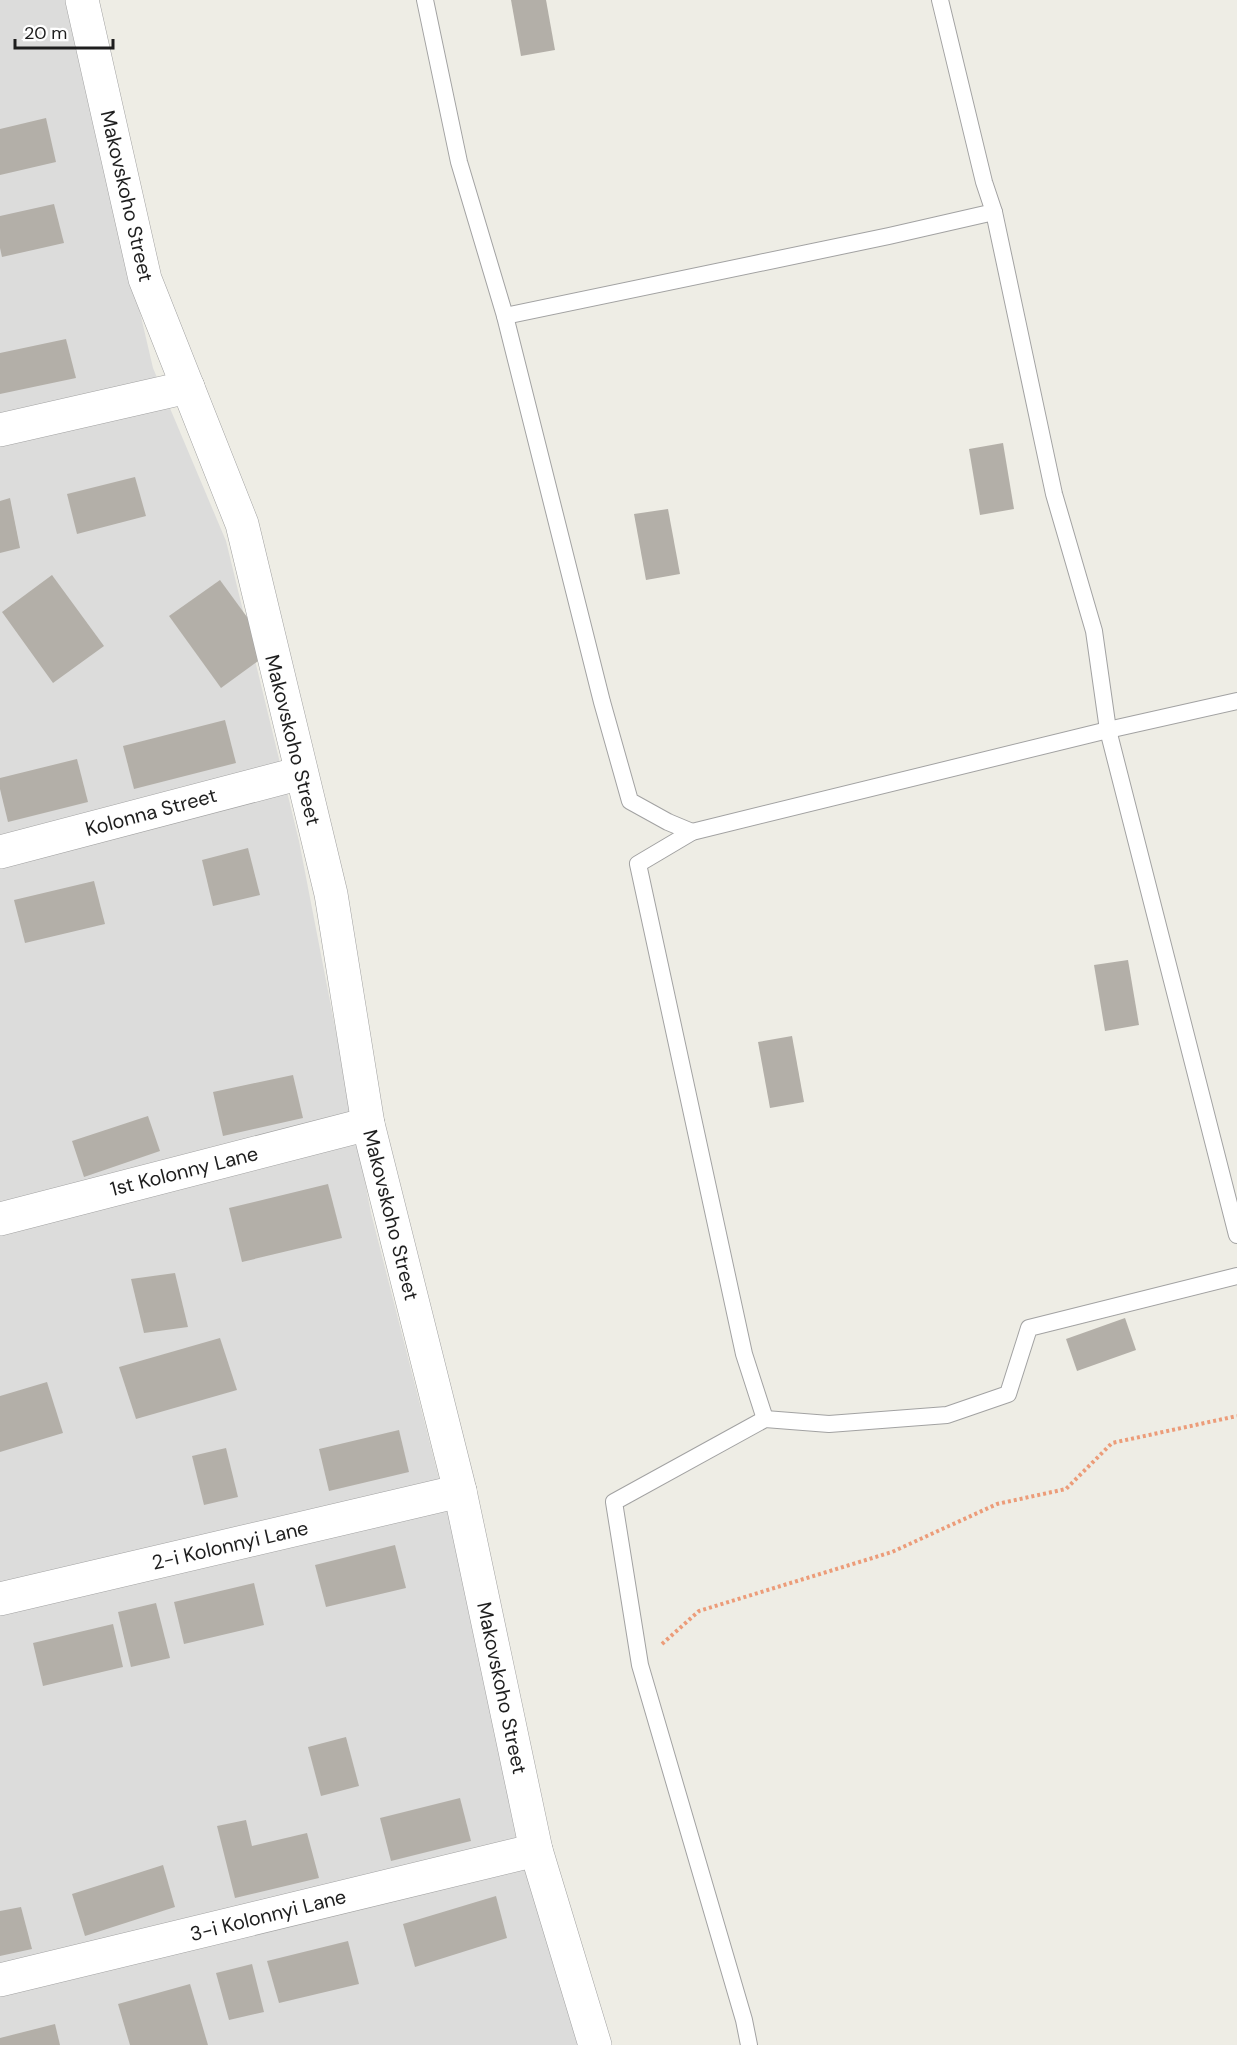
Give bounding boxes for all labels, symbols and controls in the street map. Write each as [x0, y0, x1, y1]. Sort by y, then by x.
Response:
scale bar [15, 12, 112, 50]
text: 20 m [24, 21, 67, 45]
street label: Makovskoho Street [95, 108, 159, 284]
street label: Makovskoho Street [259, 652, 327, 828]
street label: Kolonna Street [82, 782, 220, 842]
street label: Makovskoho Street [357, 1127, 425, 1303]
street label: 1st Kolonny Lane [107, 1140, 261, 1202]
street label: 2-i Kolonnyi Lane [149, 1514, 311, 1576]
street label: Makovskoho Street [471, 1600, 533, 1776]
street label: 3-i Kolonnyi Lane [187, 1883, 349, 1947]

